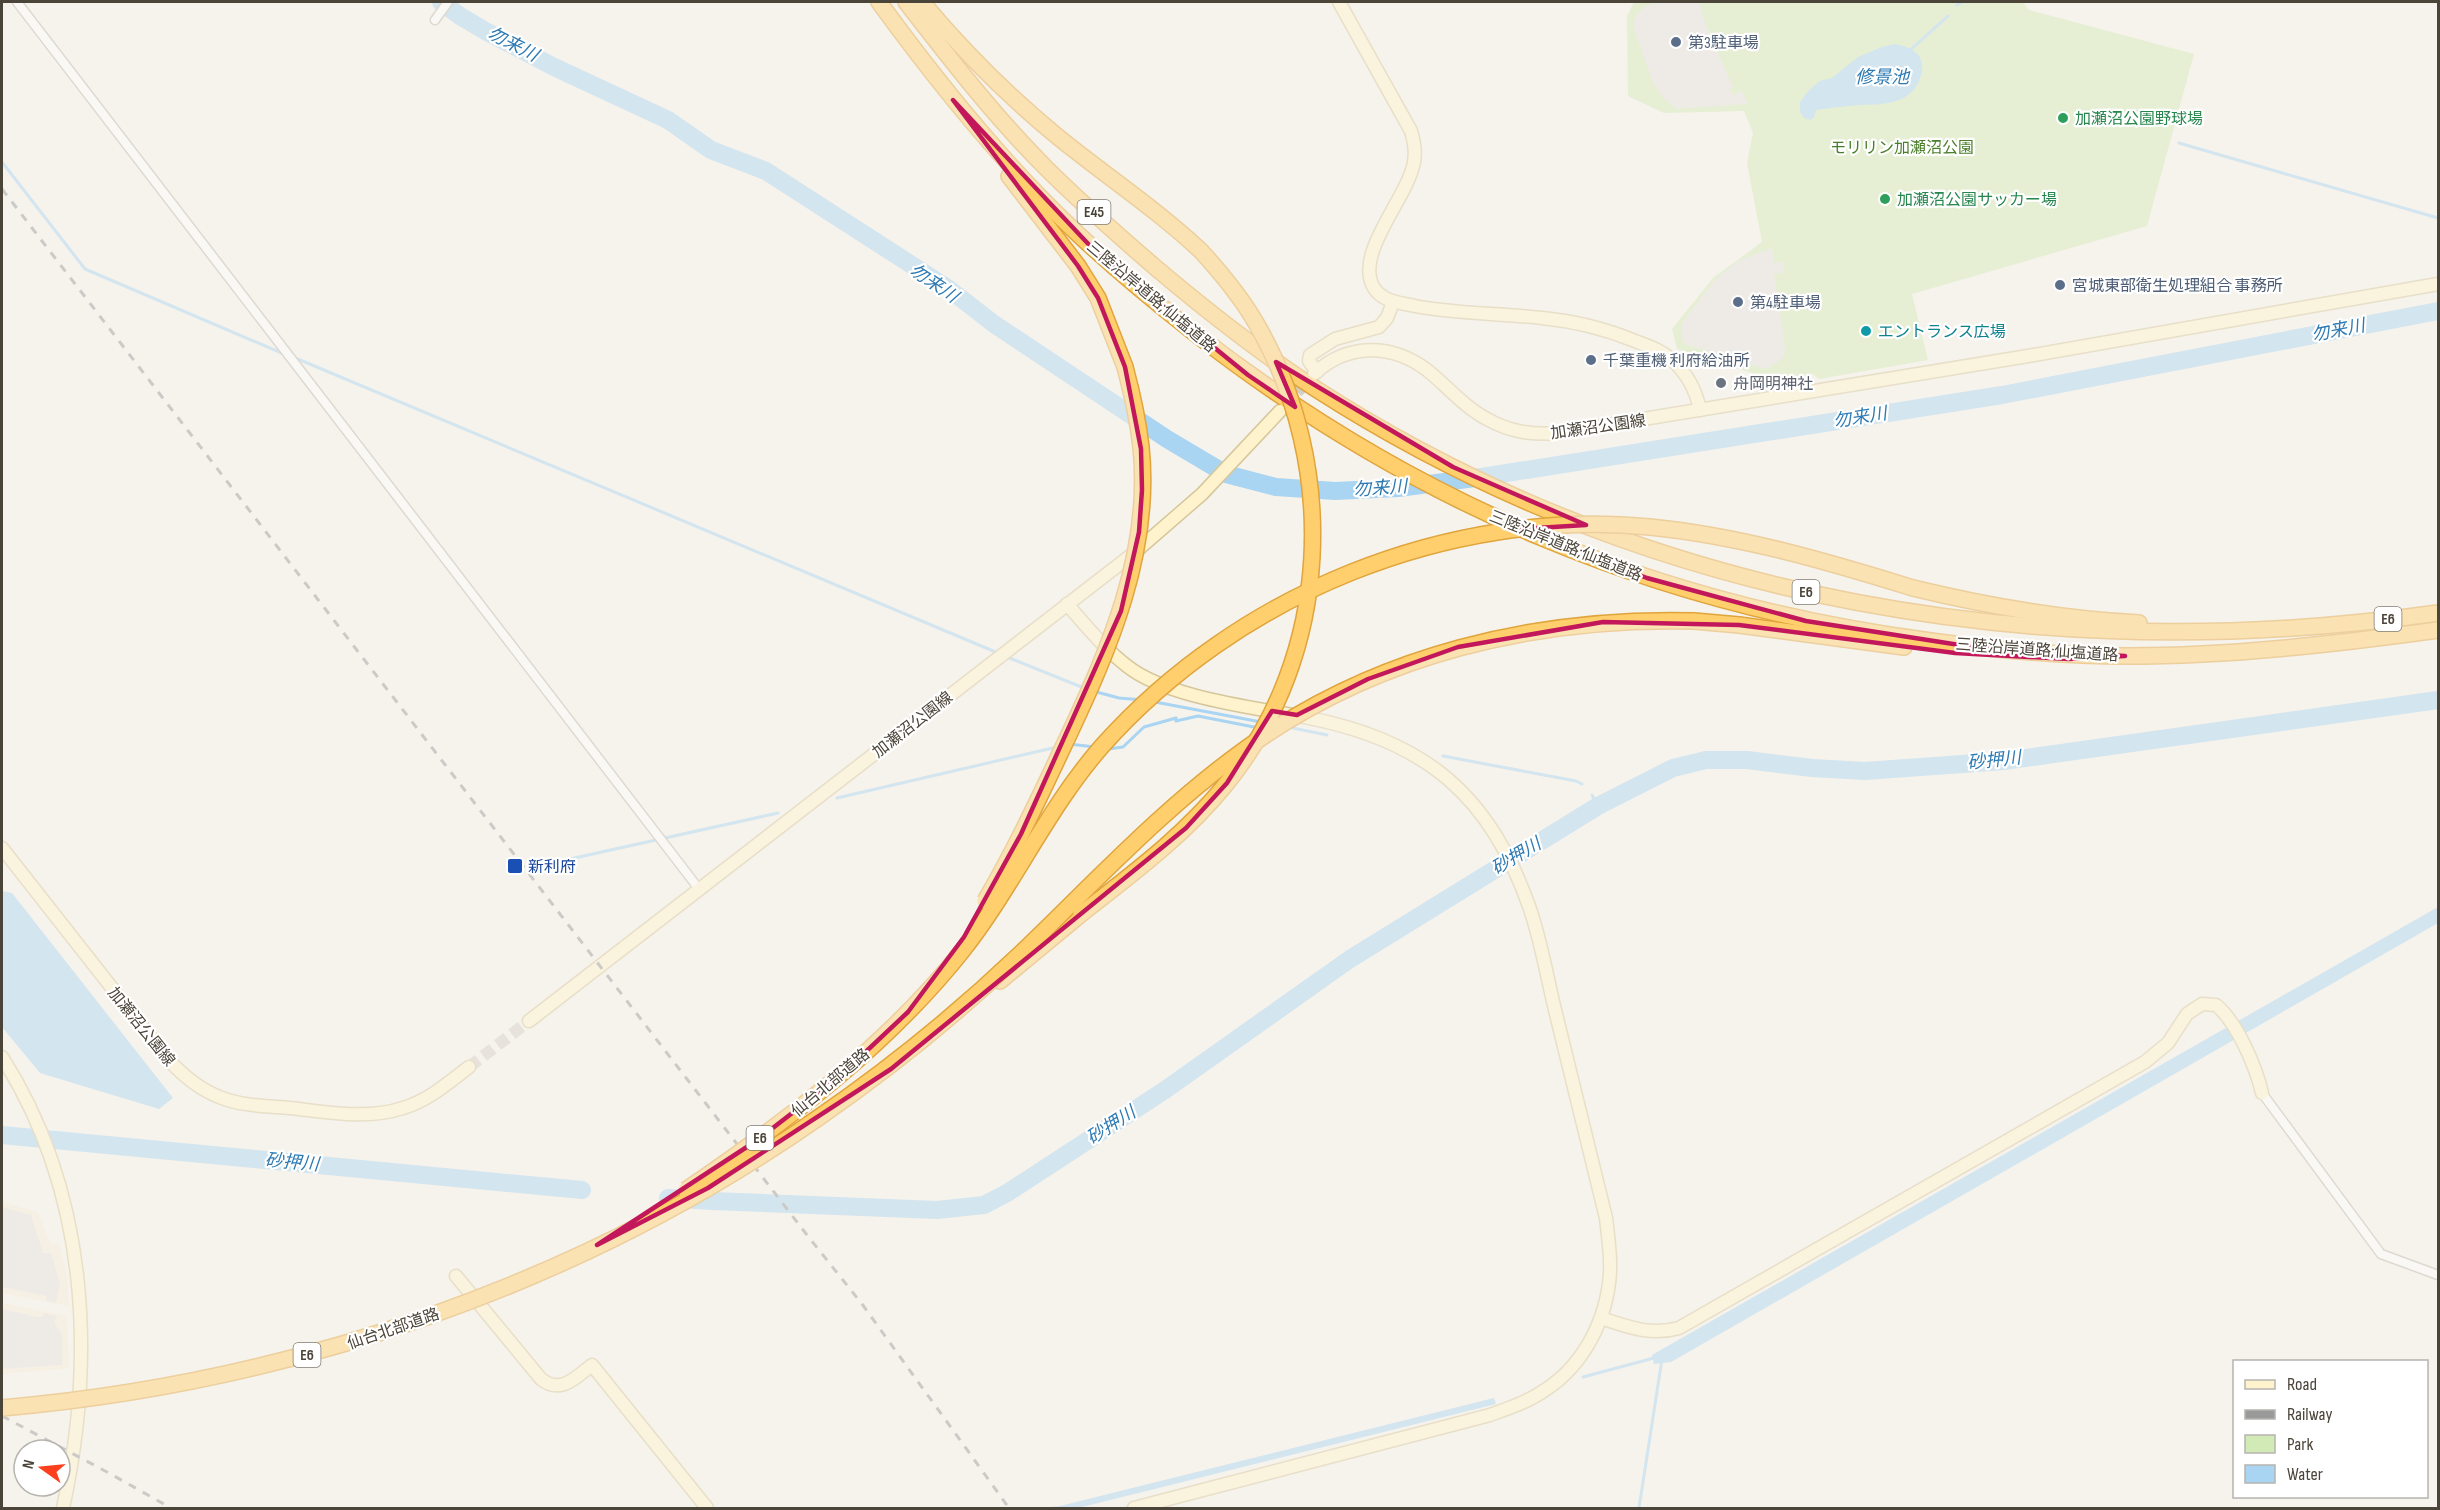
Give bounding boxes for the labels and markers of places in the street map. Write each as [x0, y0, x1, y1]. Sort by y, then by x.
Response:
place label: 第3駐車場 [1688, 34, 1759, 53]
marker: 第3駐車場 [1669, 35, 1683, 49]
place label: 加瀬沼公園野球場 [2075, 110, 2203, 129]
marker: 加瀬沼公園野球場 [2056, 111, 2070, 125]
place label: 加瀬沼公園サッカー場 [1897, 191, 2057, 210]
marker: 加瀬沼公園サッカー場 [1878, 192, 1892, 206]
place label: 宮城東部衛生処理組合 事務所 [2072, 277, 2283, 296]
marker: 宮城東部衛生処理組合 事務所 [2053, 278, 2067, 292]
place label: 第4駐車場 [1750, 294, 1821, 313]
marker: 第4駐車場 [1731, 295, 1745, 309]
place label: エントランス広場 [1878, 323, 2006, 342]
marker: エントランス広場 [1859, 324, 1873, 338]
place label: 千葉重機 利府給油所 [1603, 352, 1750, 371]
marker: 千葉重機 利府給油所 [1584, 353, 1598, 367]
place label: 舟岡明神社 [1733, 375, 1813, 394]
marker: 舟岡明神社 [1714, 376, 1728, 390]
marker: 新利府 [506, 857, 524, 875]
place label: 新利府 [528, 858, 576, 877]

